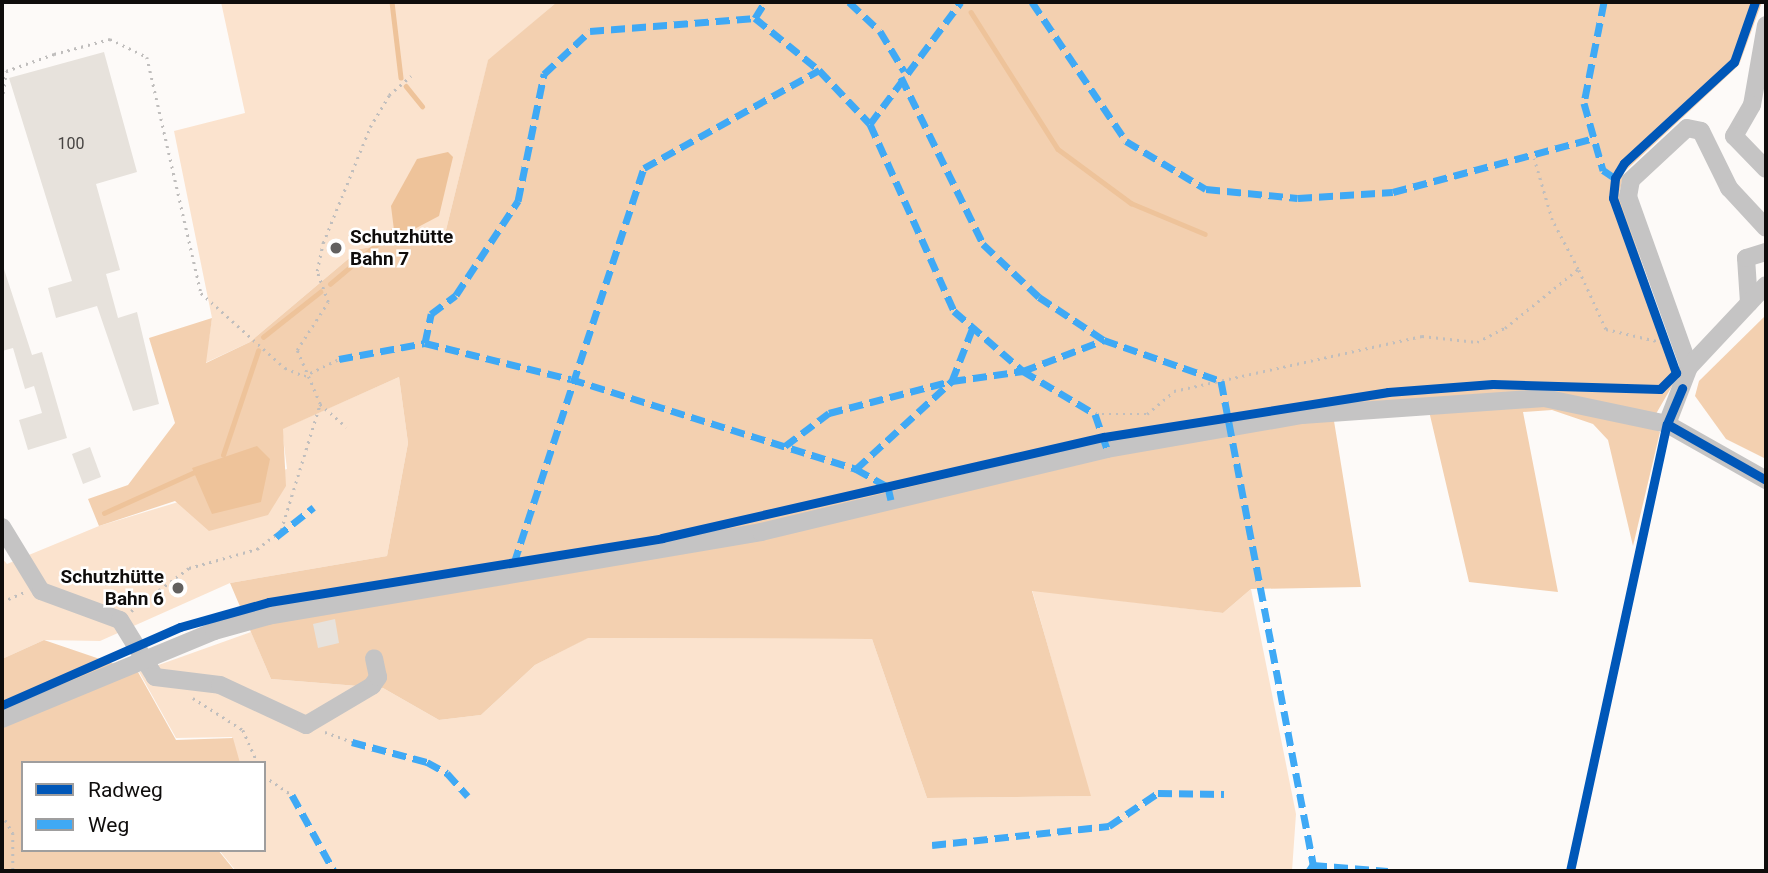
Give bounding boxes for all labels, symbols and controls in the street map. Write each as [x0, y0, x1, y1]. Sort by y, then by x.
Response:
house number: 100 [58, 134, 84, 154]
place label: Schutzhütte Bahn 7 [350, 226, 453, 270]
marker: Schutzhütte Bahn 7 [328, 240, 344, 256]
place label: Schutzhütte Bahn 6 [61, 566, 164, 610]
marker: Schutzhütte Bahn 6 [170, 580, 186, 596]
legend [21, 761, 266, 852]
text: Radweg [88, 778, 163, 802]
text: Weg [88, 813, 129, 837]

